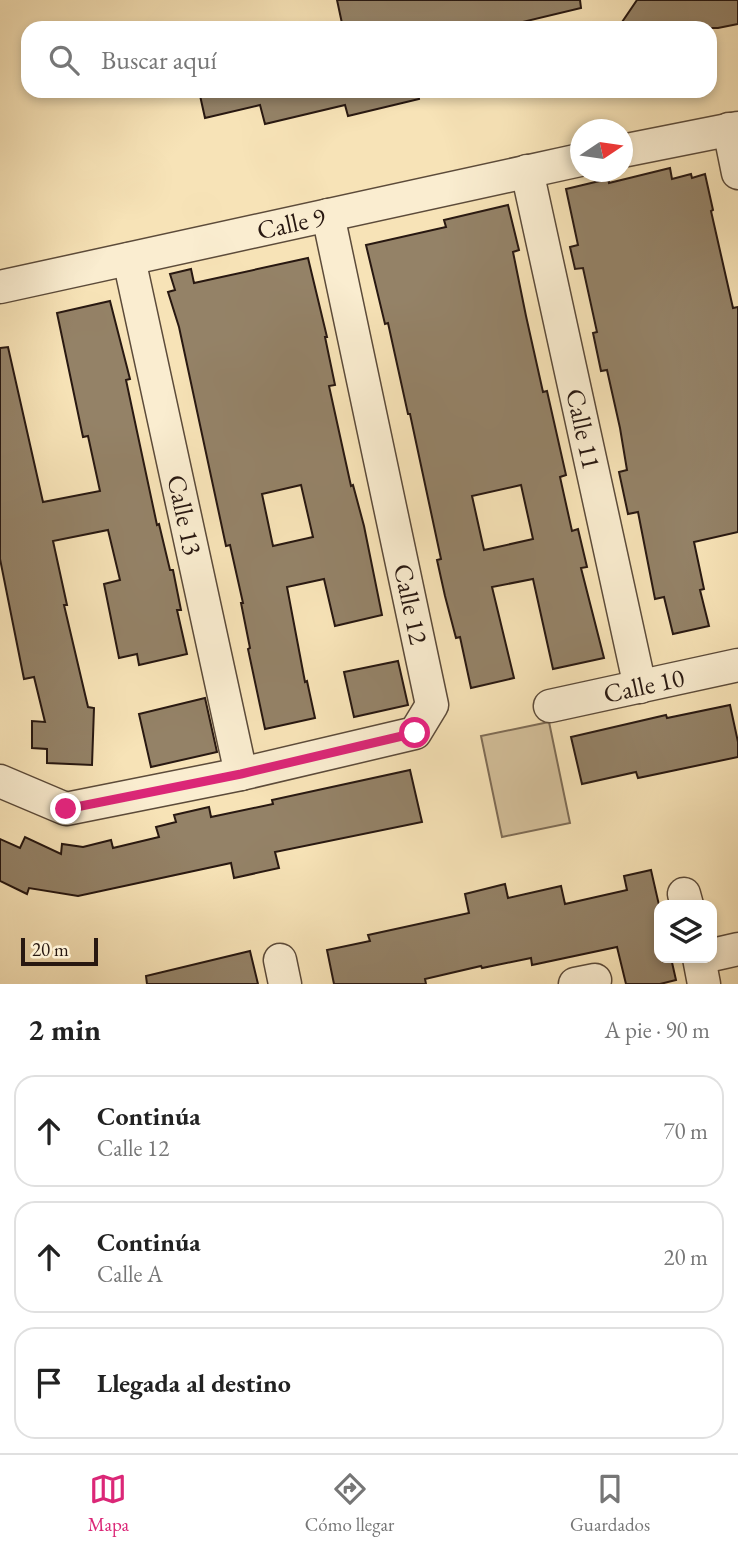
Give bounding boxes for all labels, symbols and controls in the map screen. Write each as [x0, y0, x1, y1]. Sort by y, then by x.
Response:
search box [21, 21, 717, 98]
icon: search [45, 41, 83, 79]
text: Buscar aquí [101, 43, 217, 77]
north arrow [570, 119, 633, 182]
street label: Calle 9 [254, 199, 329, 247]
street label: Calle 11 [558, 385, 609, 472]
street label: Calle 13 [159, 472, 210, 559]
street label: Calle 12 [386, 561, 436, 648]
street label: Calle 10 [600, 660, 687, 711]
route start [399, 717, 430, 748]
route end [50, 793, 81, 824]
map controls [654, 900, 717, 963]
button: layers [654, 900, 717, 963]
scale bar [21, 935, 98, 967]
text: 20 m [32, 937, 69, 962]
text: 2 min [28, 1010, 101, 1049]
text: A pie · 90 m [605, 1015, 710, 1045]
text: Continúa [97, 1099, 201, 1133]
icon: ahead [30, 1112, 68, 1150]
text: 70 m [663, 1116, 708, 1146]
text: Calle 12 [97, 1133, 169, 1163]
text: Continúa [97, 1225, 201, 1259]
icon: ahead [30, 1238, 68, 1276]
text: 20 m [663, 1242, 708, 1272]
text: Calle A [97, 1259, 163, 1289]
icon: arrive [30, 1364, 68, 1402]
text: Llegada al destino [97, 1366, 291, 1400]
tab: Mapa [88, 1470, 129, 1537]
tab: Cómo llegar [305, 1470, 394, 1537]
tab: Guardados [570, 1470, 650, 1537]

